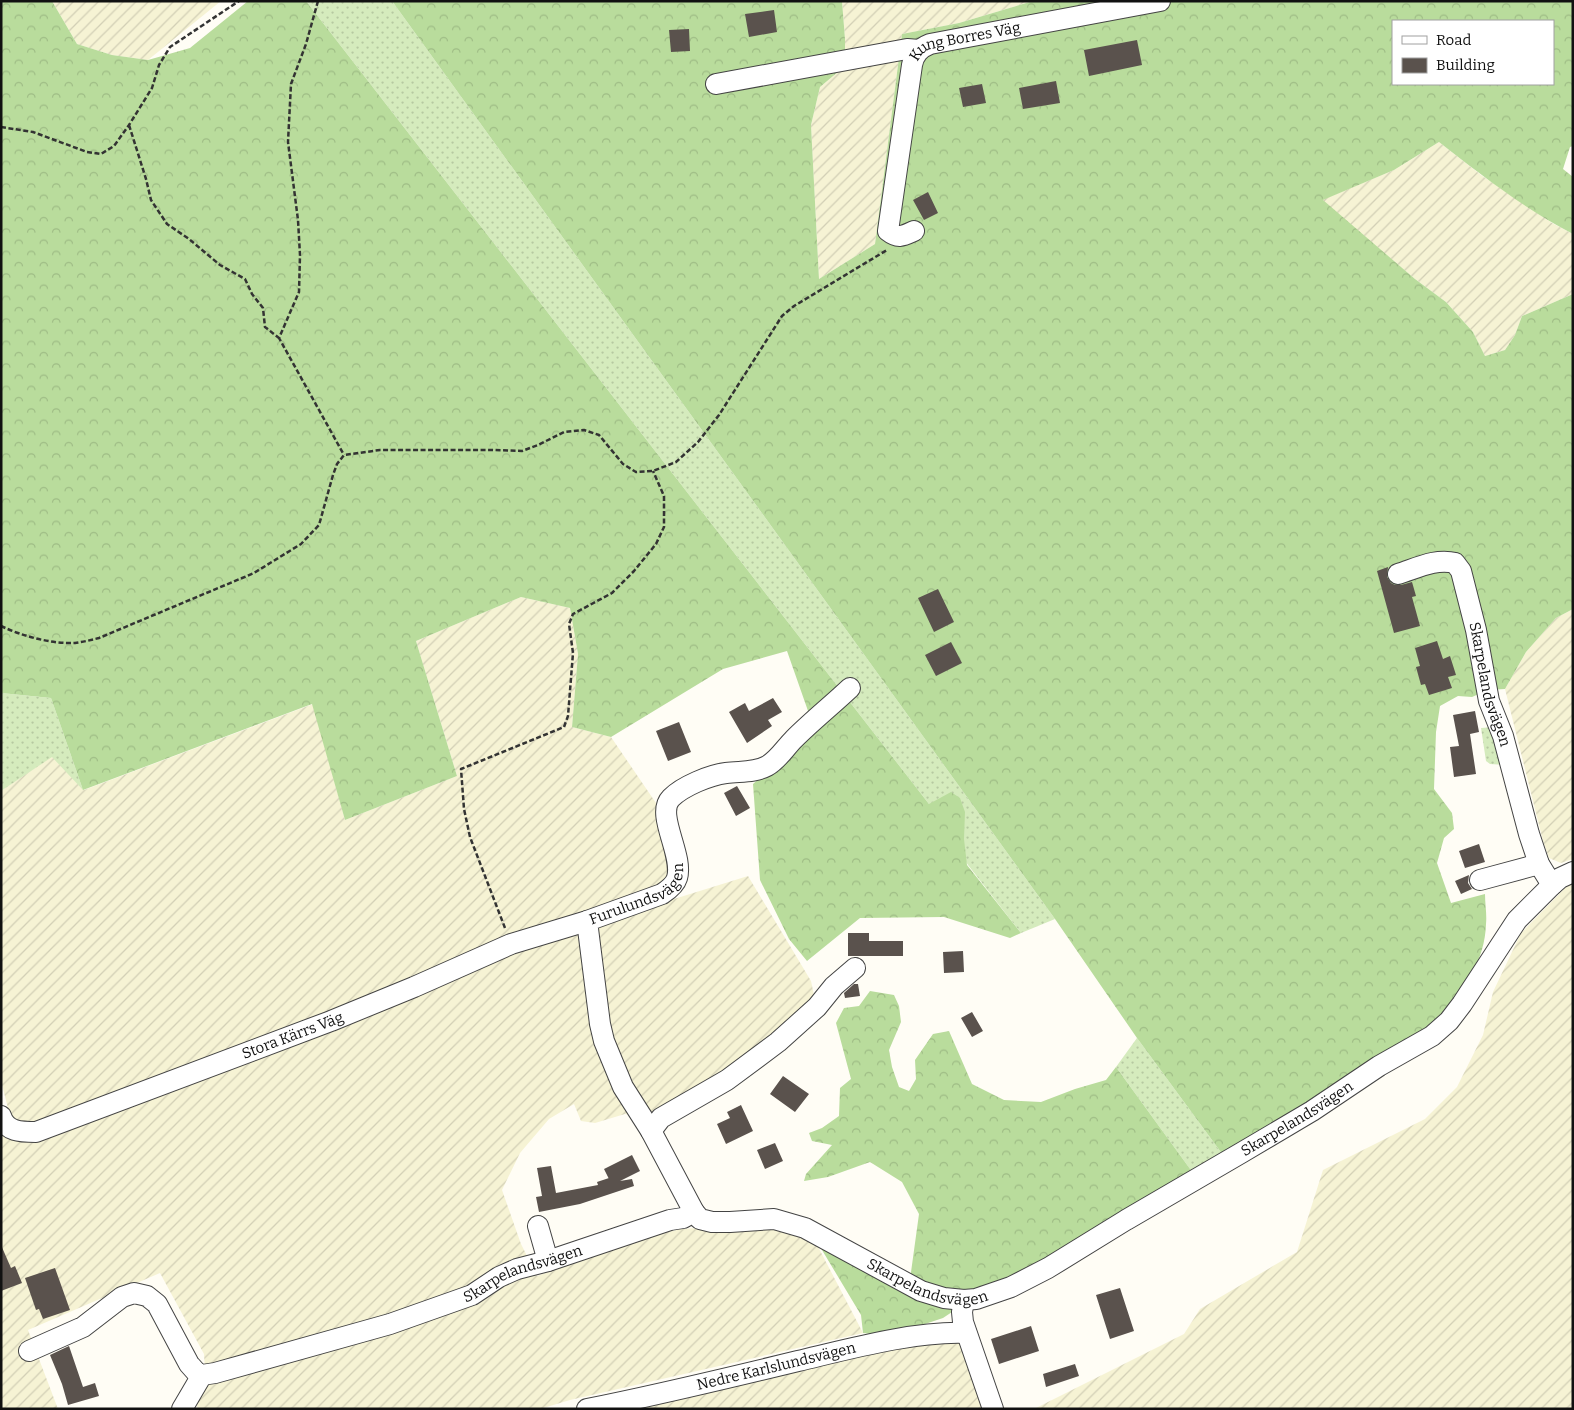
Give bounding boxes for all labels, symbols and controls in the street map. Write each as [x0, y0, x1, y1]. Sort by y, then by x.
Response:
street label: Kung Borres Väg [905, 18, 1022, 64]
legend [1392, 20, 1554, 85]
text: Road [1436, 31, 1471, 49]
text: Building [1436, 56, 1495, 74]
street label: Skarpelandsvägen [1465, 620, 1515, 749]
street label: Furulundsvägen [587, 862, 687, 928]
street label: Stora Kärrs Väg [239, 1008, 346, 1063]
street label: Skarpelandsvägen [1238, 1077, 1357, 1160]
street label: Skarpelandsvägen [461, 1241, 585, 1306]
street label: Skarpelandsvägen [864, 1254, 991, 1309]
street label: Nedre Karlslundsvägen [695, 1338, 858, 1394]

